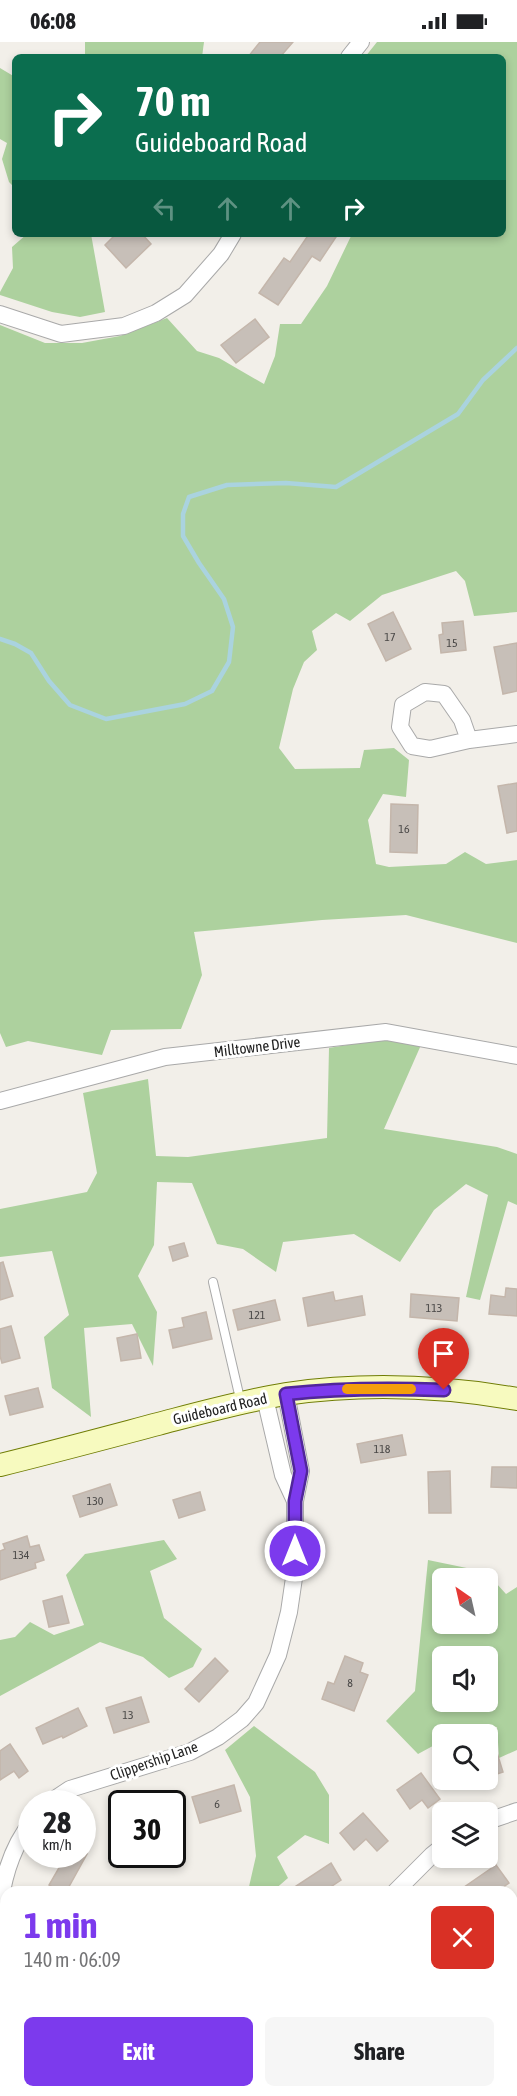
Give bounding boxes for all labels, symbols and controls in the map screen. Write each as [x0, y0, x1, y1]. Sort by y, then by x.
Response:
text: 06:08 [30, 8, 76, 34]
text: 70 m [135, 77, 210, 125]
icon: right [36, 78, 114, 156]
text: Guideboard Road [135, 127, 308, 158]
icon: left [148, 192, 181, 225]
icon: ahead [211, 192, 244, 225]
icon: ahead [274, 192, 307, 225]
icon: right [337, 192, 370, 225]
house number: 17 [384, 630, 396, 644]
house number: 15 [446, 636, 458, 650]
house number: 16 [398, 822, 410, 836]
street label: Milltowne Drive [213, 1033, 301, 1060]
house number: 113 [426, 1301, 442, 1315]
house number: 121 [249, 1308, 266, 1322]
pin [418, 1328, 469, 1390]
icon: arrive [427, 1337, 460, 1370]
street label: Guideboard Road [171, 1389, 269, 1428]
house number: 118 [374, 1442, 391, 1456]
house number: 130 [87, 1494, 104, 1508]
position arrow [263, 1519, 327, 1583]
house number: 134 [13, 1548, 30, 1562]
north arrow [432, 1568, 498, 1634]
map controls [432, 1568, 498, 1868]
button: sound [432, 1646, 498, 1712]
house number: 8 [347, 1676, 353, 1690]
house number: 13 [122, 1708, 134, 1722]
button: search [432, 1724, 498, 1790]
street label: Clippership Lane [108, 1738, 200, 1783]
speed limit sign: 30 [108, 1790, 186, 1868]
house number: 6 [214, 1797, 220, 1811]
button: layers [432, 1802, 498, 1868]
text: 28 [43, 1805, 71, 1839]
text: km/h [42, 1836, 72, 1853]
text: 1 min [24, 1904, 98, 1946]
button: close [431, 1906, 494, 1969]
text: 140 m · 06:09 [24, 1948, 121, 1971]
button: Exit [24, 2017, 253, 2086]
button: Share [265, 2017, 494, 2086]

